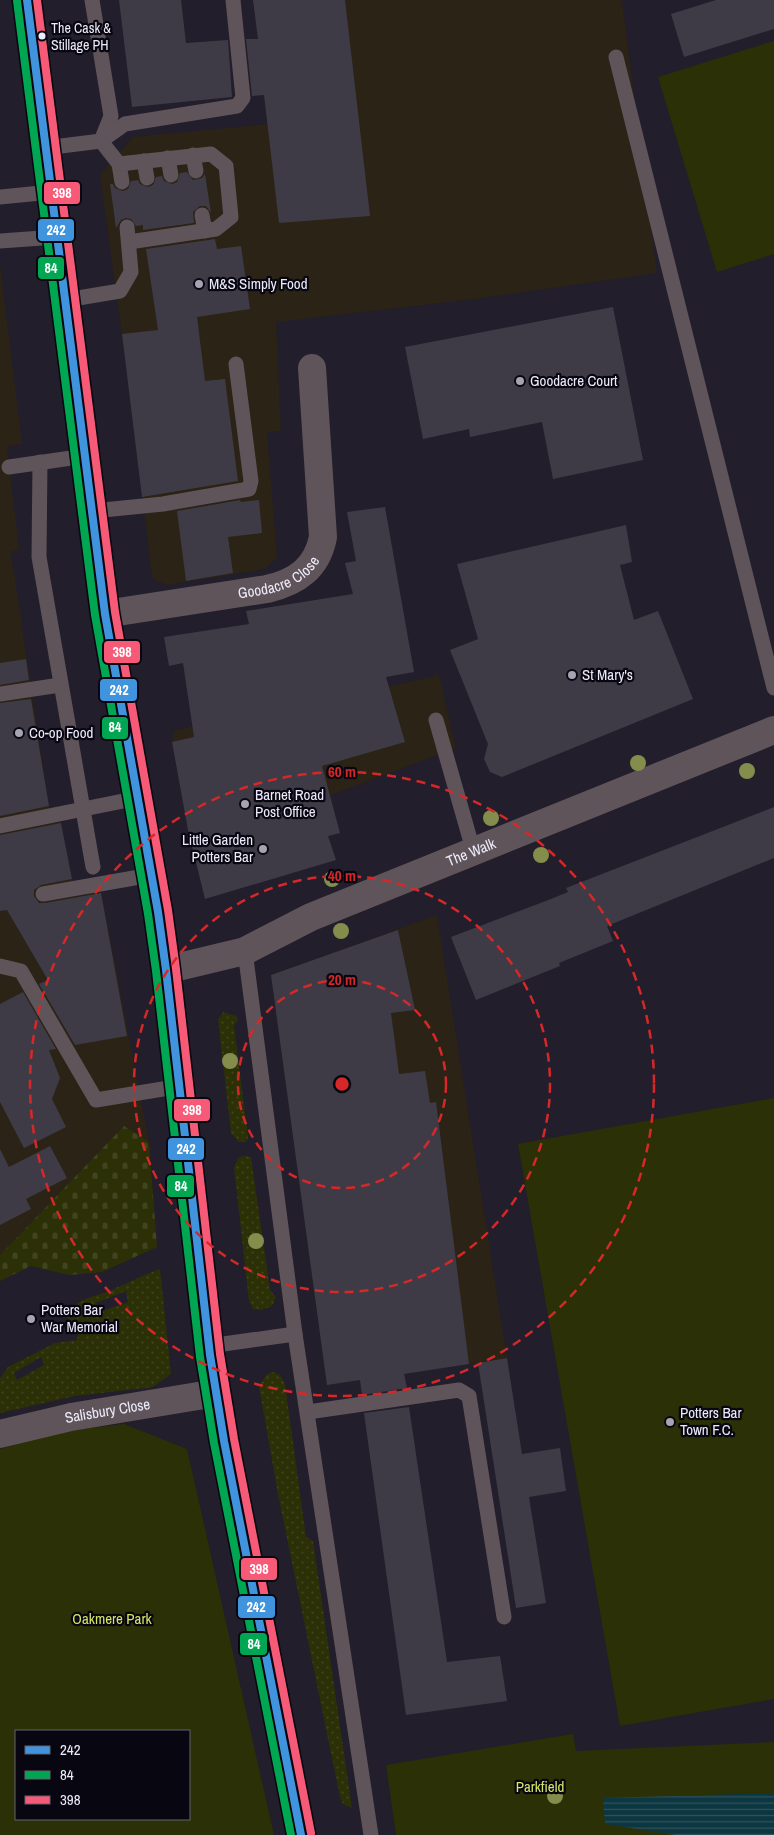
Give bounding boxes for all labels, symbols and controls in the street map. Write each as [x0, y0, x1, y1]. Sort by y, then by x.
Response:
place label: The Cask & Stillage PH [51, 19, 111, 54]
marker: The Cask & Stillage PH [37, 31, 47, 41]
line badge: 398 [43, 181, 81, 205]
text: 398 [52, 184, 72, 202]
line badge: 242 [37, 218, 75, 242]
text: 242 [46, 221, 66, 239]
line badge: 84 [37, 256, 65, 280]
text: 84 [45, 259, 58, 277]
place label: M&S Simply Food [209, 273, 308, 294]
marker: M&S Simply Food [193, 278, 205, 290]
place label: Goodacre Court [530, 370, 618, 391]
marker: Goodacre Court [514, 375, 526, 387]
street label: Goodacre Close [236, 552, 324, 603]
line badge: 398 [103, 640, 141, 664]
text: 398 [112, 643, 132, 661]
place label: St Mary's [582, 664, 633, 685]
marker: St Mary's [566, 669, 578, 681]
line badge: 242 [99, 678, 138, 702]
text: 242 [109, 681, 129, 699]
line badge: 84 [101, 716, 129, 740]
text: 84 [109, 718, 122, 736]
place label: Co-op Food [29, 722, 93, 743]
marker: Co-op Food [13, 727, 25, 739]
text: 60 m [328, 761, 356, 782]
place label: Barnet Road Post Office [255, 784, 324, 822]
marker: Barnet Road Post Office [239, 798, 251, 810]
place label: Little Garden Potters Bar [182, 829, 253, 867]
street label: The Walk [443, 832, 499, 871]
marker: Little Garden Potters Bar [257, 843, 269, 855]
text: 40 m [328, 865, 356, 886]
text: 20 m [328, 969, 356, 990]
centre of rings [333, 1075, 351, 1093]
line badge: 398 [173, 1098, 211, 1122]
text: 398 [182, 1101, 202, 1119]
line badge: 242 [167, 1137, 205, 1161]
text: 242 [176, 1140, 196, 1158]
line badge: 84 [166, 1174, 195, 1198]
text: 84 [175, 1177, 188, 1195]
place label: Potters Bar War Memorial [41, 1299, 118, 1337]
marker: Potters Bar War Memorial [25, 1313, 37, 1325]
street label: Salisbury Close [62, 1393, 152, 1428]
place label: Potters Bar Town F.C. [680, 1402, 742, 1440]
marker: Potters Bar Town F.C. [664, 1416, 676, 1428]
line badge: 398 [240, 1557, 278, 1581]
text: 398 [249, 1560, 269, 1578]
line badge: 242 [237, 1595, 276, 1619]
text: 242 [246, 1598, 266, 1616]
park label: Oakmere Park [72, 1608, 152, 1629]
line badge: 84 [239, 1632, 268, 1656]
text: 84 [248, 1635, 261, 1653]
legend [15, 1730, 190, 1820]
text: 242 [60, 1739, 81, 1760]
text: 84 [60, 1764, 74, 1785]
park label: Parkfield [516, 1776, 564, 1797]
text: 398 [60, 1789, 81, 1810]

